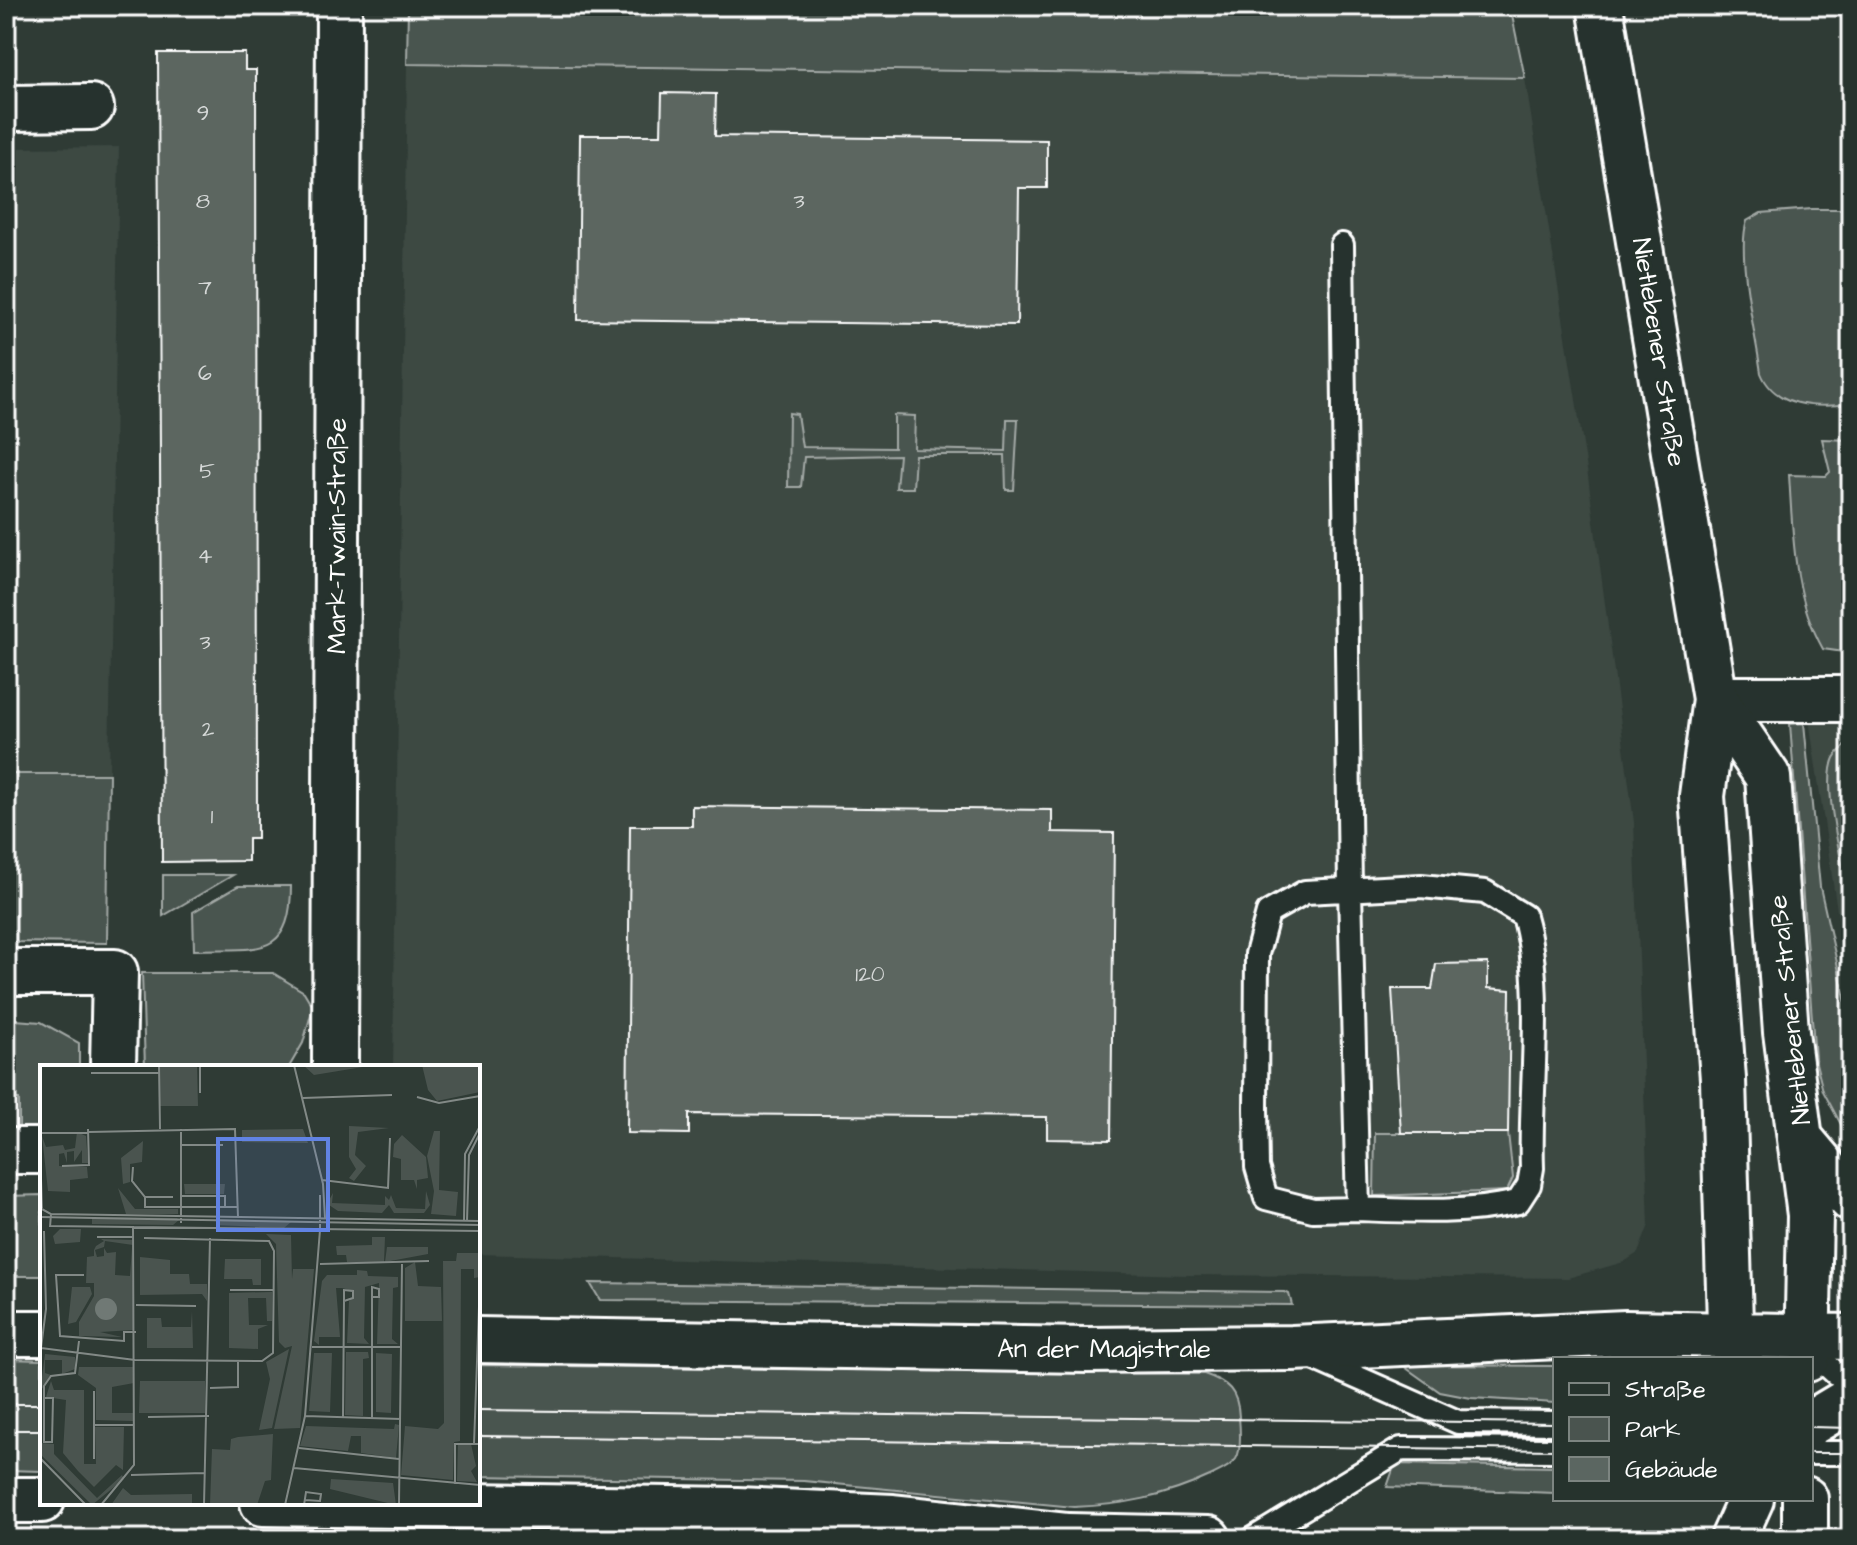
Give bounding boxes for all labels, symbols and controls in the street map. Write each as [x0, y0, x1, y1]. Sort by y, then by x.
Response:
house number: 9 [197, 98, 209, 129]
house number: 8 [196, 186, 210, 217]
house number: 3 [793, 186, 805, 217]
street label: Nietlebener Straße [1623, 235, 1695, 469]
house number: 7 [198, 272, 212, 303]
house number: 6 [198, 358, 212, 389]
street label: Mark-Twain-Straße [319, 418, 355, 654]
house number: 5 [199, 456, 215, 487]
house number: 4 [198, 541, 213, 572]
house number: 3 [199, 627, 211, 658]
house number: 2 [202, 714, 215, 745]
house number: 1 [211, 801, 214, 832]
street label: Nietlebener Straße [1760, 893, 1820, 1127]
house number: 120 [855, 959, 885, 990]
inset map [40, 1065, 480, 1505]
street label: An der Magistrale [997, 1331, 1211, 1369]
legend [1553, 1357, 1813, 1501]
text: Straße [1625, 1373, 1706, 1407]
text: Park [1625, 1413, 1681, 1447]
text: Gebäude [1625, 1453, 1718, 1487]

